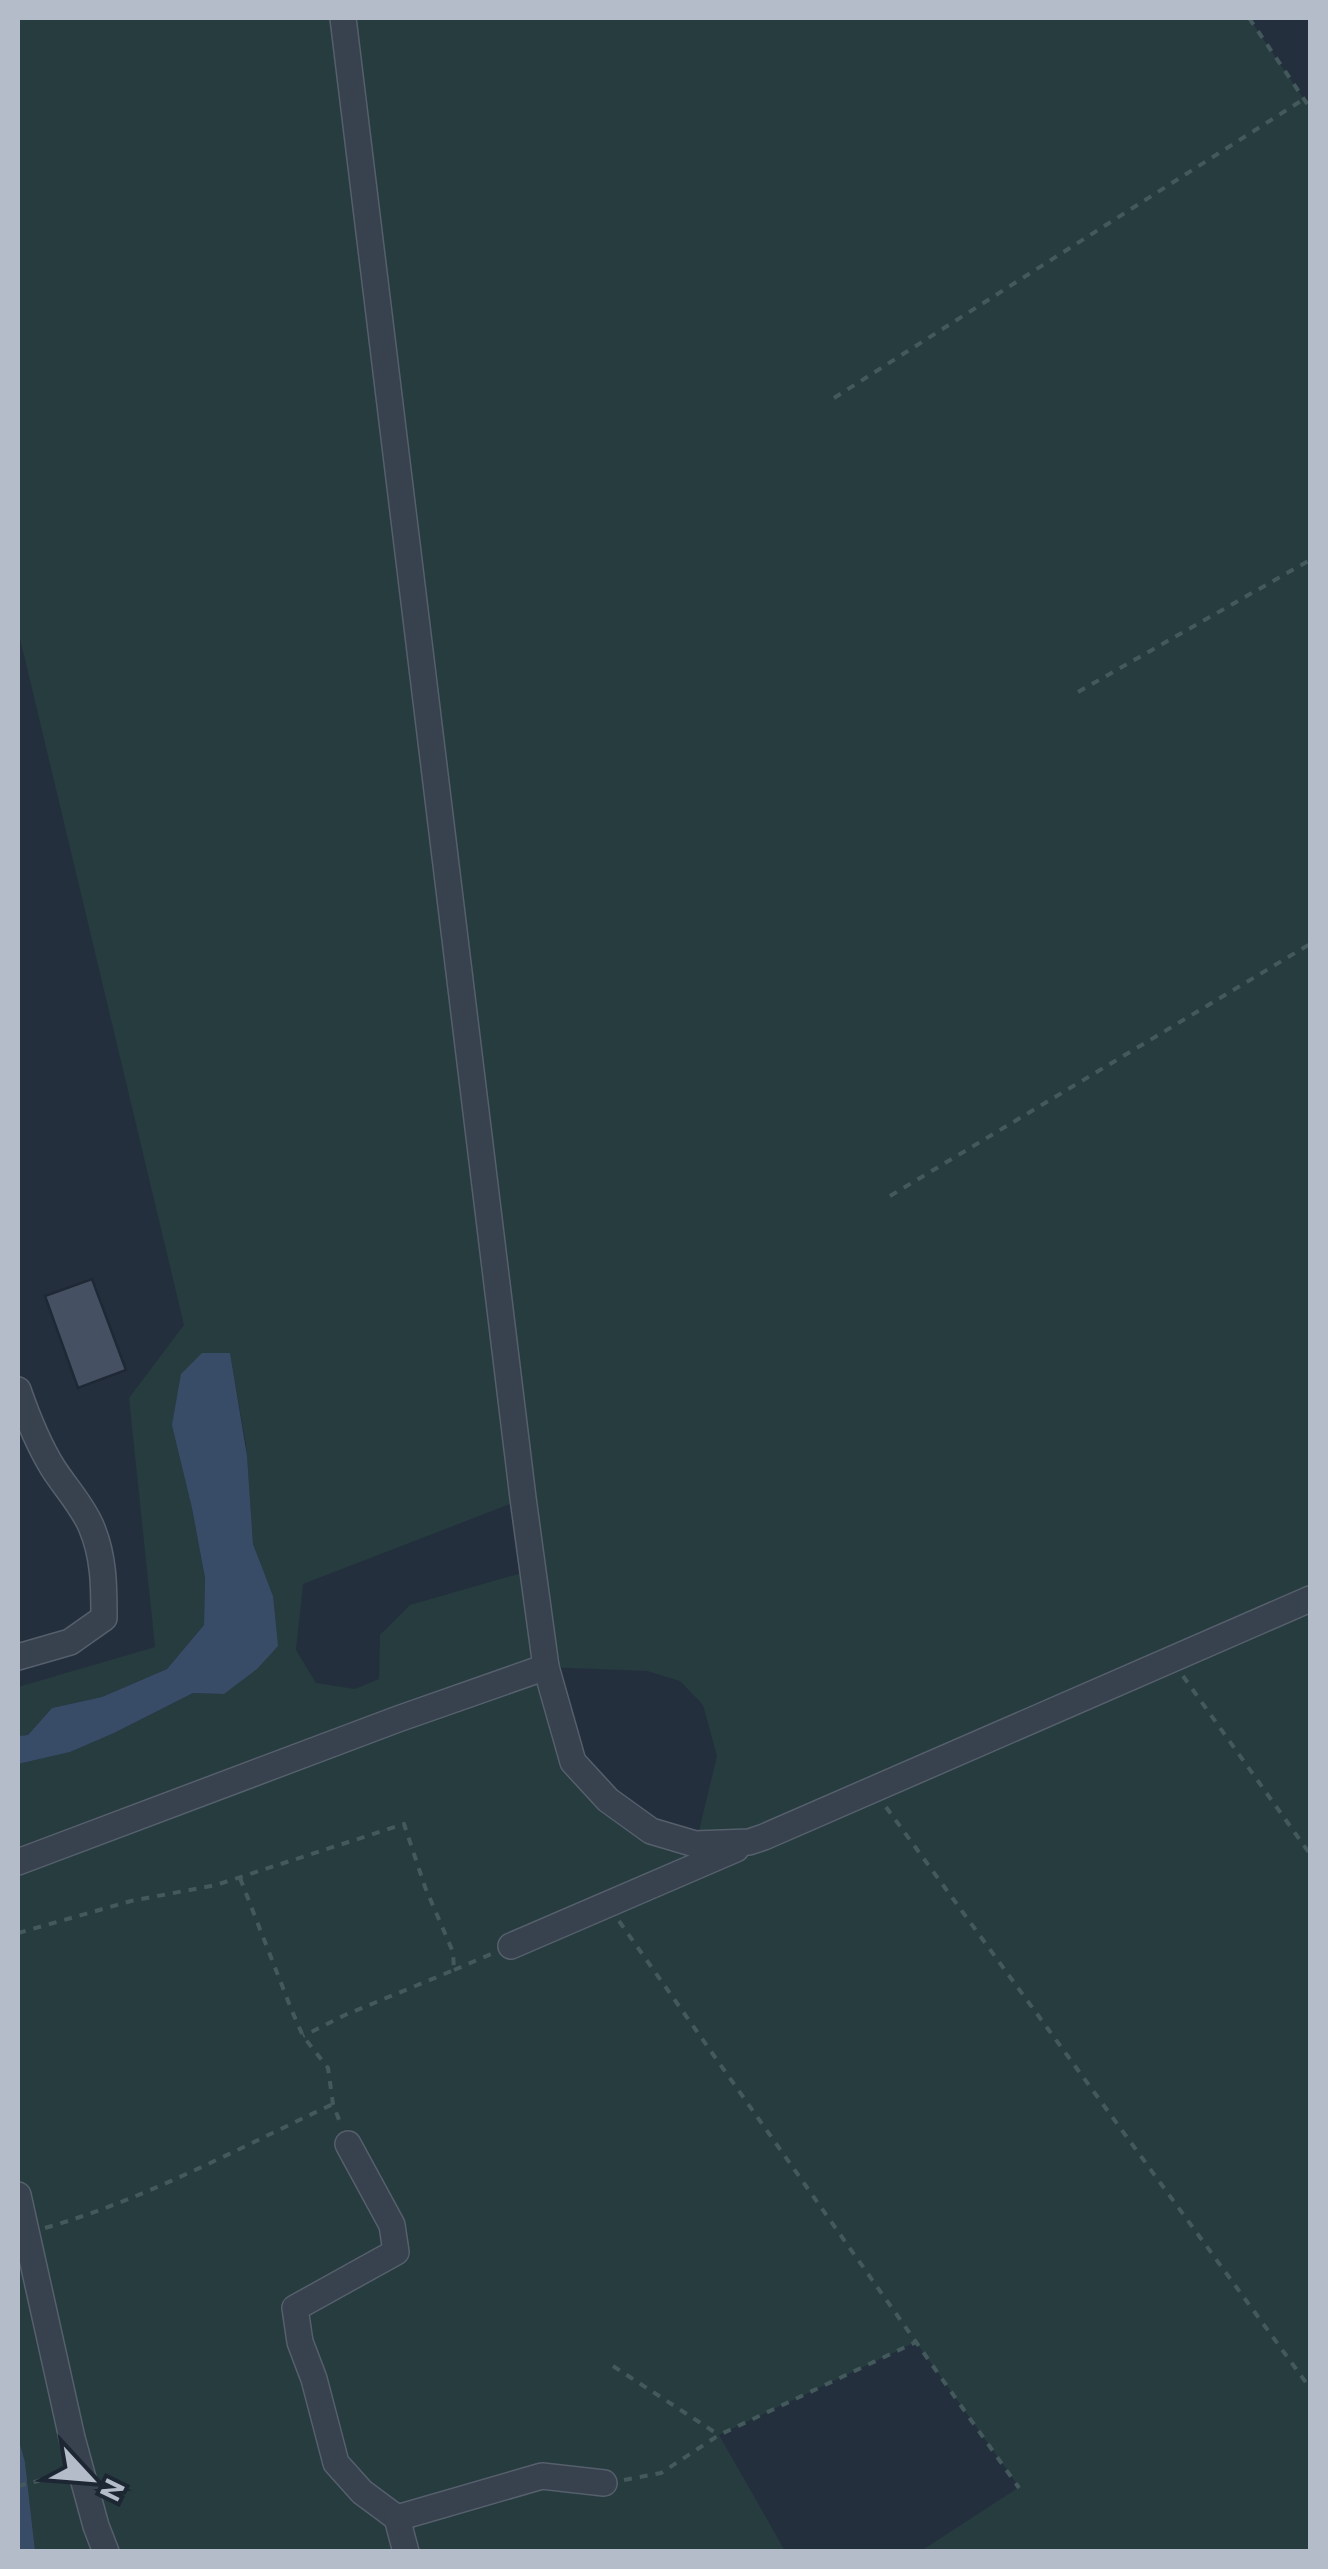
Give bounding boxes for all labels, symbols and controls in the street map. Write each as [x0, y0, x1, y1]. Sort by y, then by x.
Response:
north arrow [40, 2429, 140, 2529]
text: N [93, 2474, 131, 2506]

